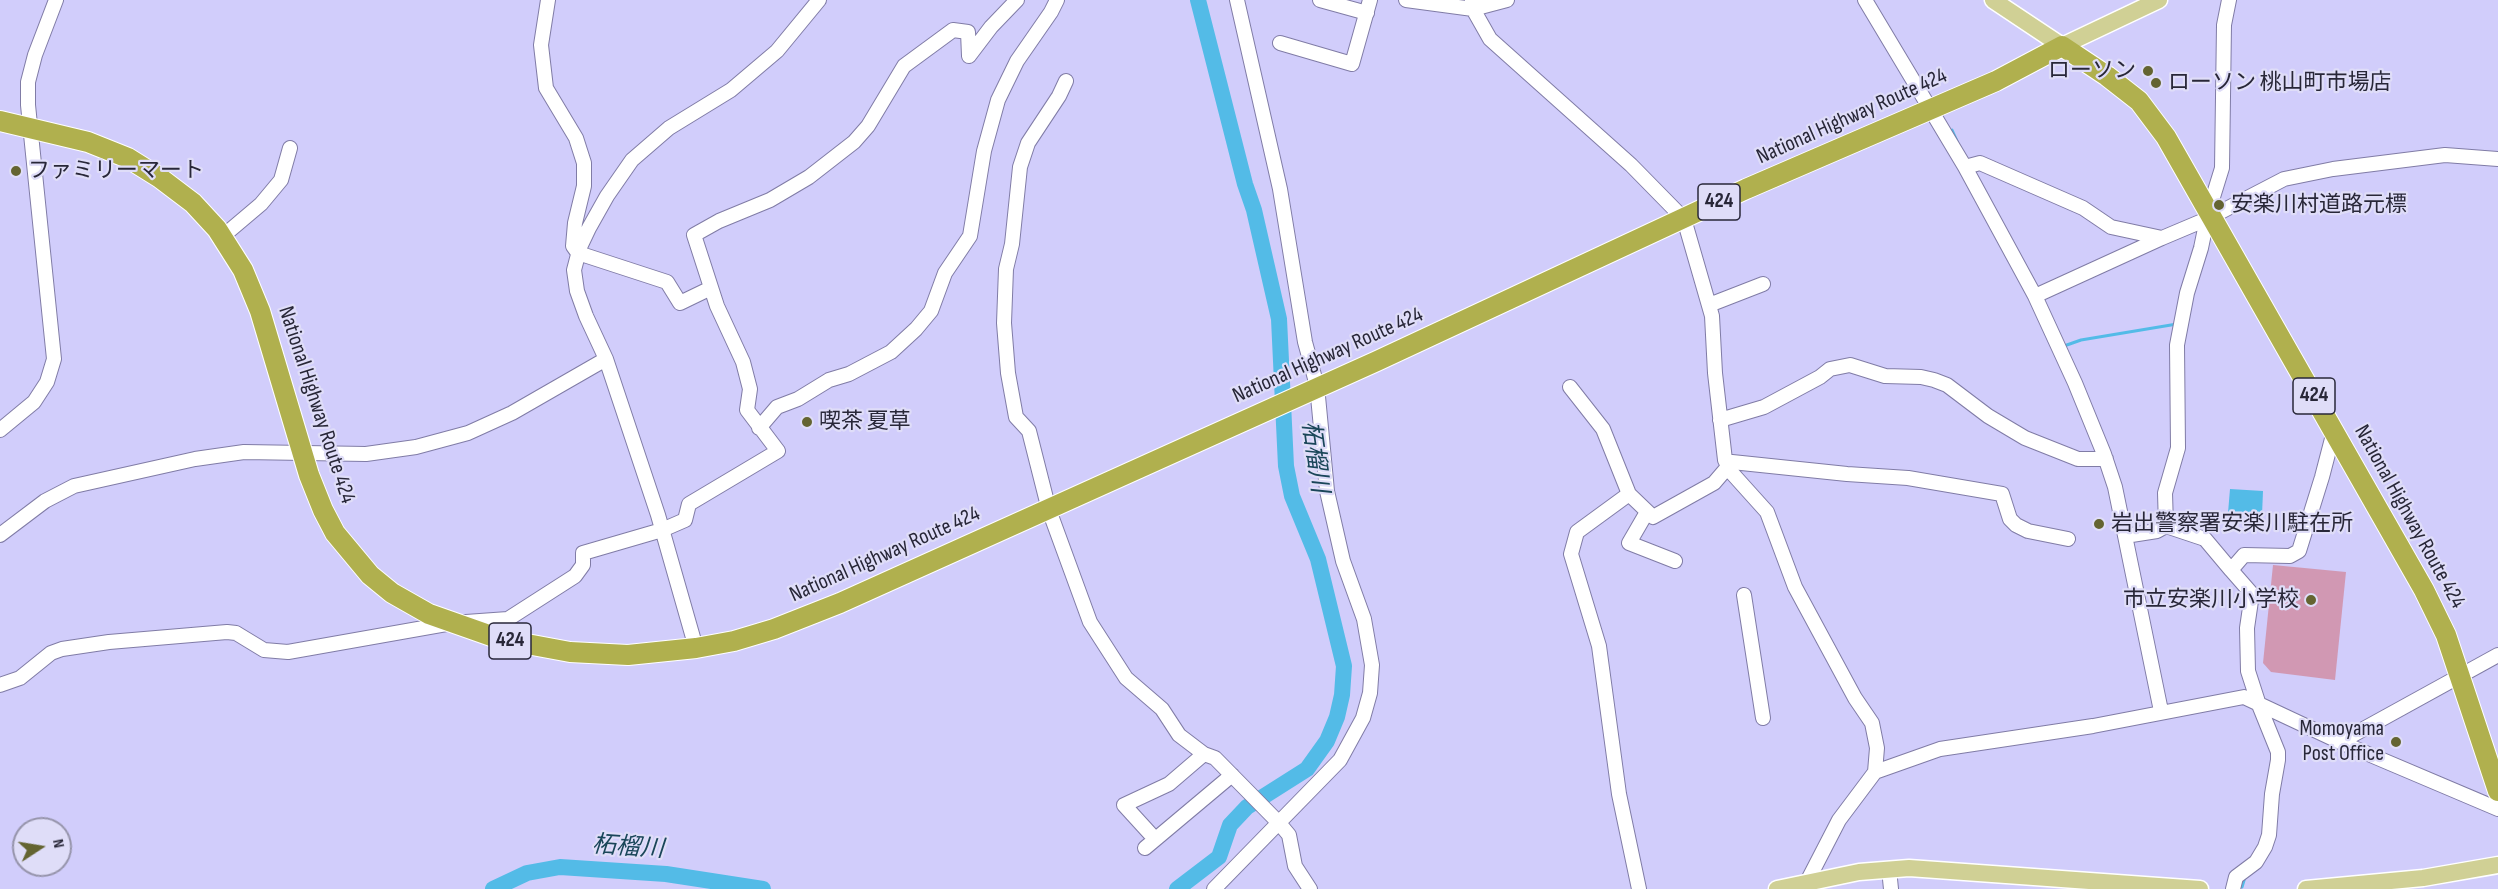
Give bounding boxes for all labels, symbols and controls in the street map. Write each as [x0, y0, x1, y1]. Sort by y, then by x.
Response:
place label: ローソン [2048, 58, 2136, 84]
street label: National Highway Route 424 [1753, 63, 1951, 171]
marker: ローソン [2141, 64, 2155, 78]
place label: ローソン 桃山町市場店 [2168, 70, 2391, 96]
marker: ローソン 桃山町市場店 [2149, 76, 2163, 90]
place label: ファミリーマート [28, 158, 204, 184]
marker: ファミリーマート [9, 164, 23, 178]
road number: 424 [1698, 184, 1740, 220]
place label: 安楽川村道路元標 [2231, 192, 2407, 218]
marker: 安楽川村道路元標 [2212, 198, 2226, 212]
street label: National Highway Route 424 [1229, 302, 1427, 410]
street label: National Highway Route 424 [272, 303, 360, 507]
road number: 424 [2293, 378, 2335, 414]
place label: 喫茶 夏草 [819, 409, 910, 435]
marker: 喫茶 夏草 [800, 415, 814, 429]
water label: 柘榴川 [1295, 419, 1333, 495]
street label: National Highway Route 424 [2348, 421, 2470, 613]
street label: National Highway Route 424 [786, 501, 984, 609]
place label: 岩出警察署安楽川駐在所 [2111, 511, 2353, 537]
marker: 岩出警察署安楽川駐在所 [2092, 517, 2106, 531]
place label: 市立安楽川小学校 [2123, 587, 2299, 613]
marker: 市立安楽川小学校 [2304, 593, 2318, 607]
road number: 424 [489, 623, 531, 659]
place label: Momoyama Post Office [2299, 716, 2384, 768]
marker: Momoyama Post Office [2389, 735, 2403, 749]
north arrow [12, 817, 72, 877]
water label: 柘榴川 [591, 831, 665, 865]
text: N [48, 837, 68, 850]

